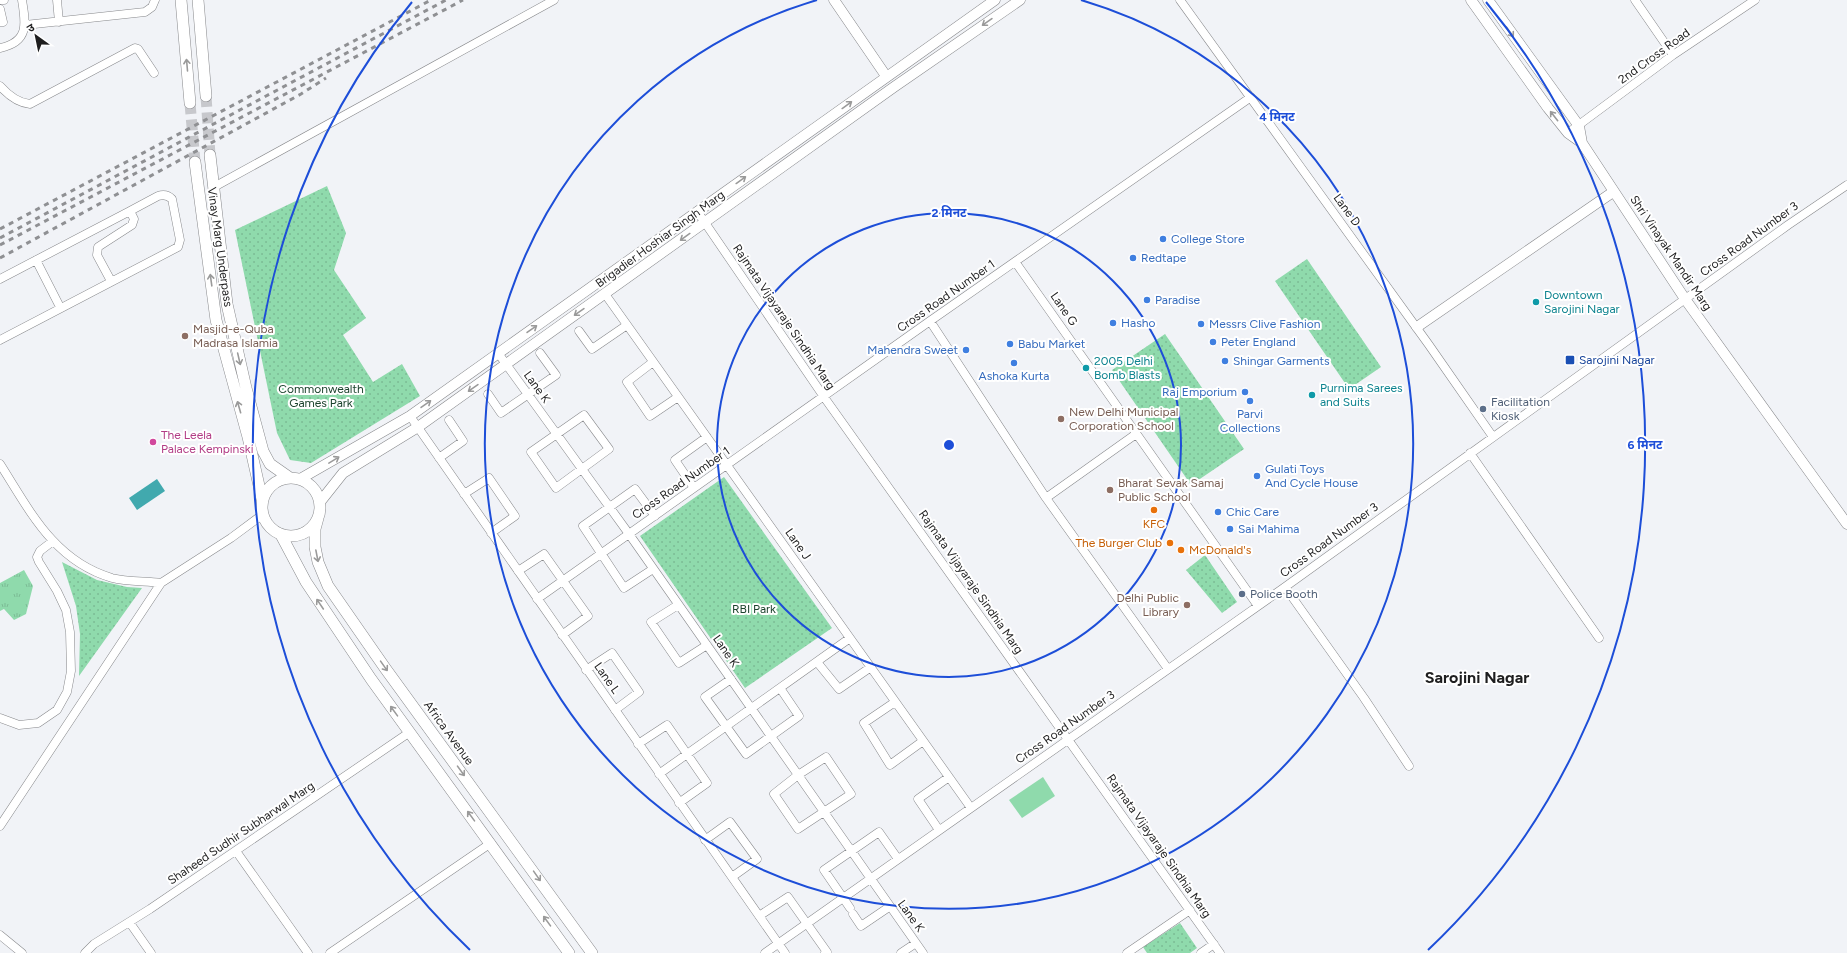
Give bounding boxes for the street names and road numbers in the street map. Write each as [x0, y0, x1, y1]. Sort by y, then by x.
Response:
street label: 2nd Cross Road [1616, 25, 1692, 87]
street label: Vinay Marg Underpass [205, 186, 235, 308]
street label: Brigadier Hoshiar Singh Marg [593, 188, 727, 290]
street label: Lane D [1331, 191, 1363, 229]
street label: Shri Vinayak Mandir Marg [1627, 193, 1715, 313]
street label: Cross Road Number 3 [1697, 199, 1801, 279]
street label: Rajmata Vijayaraje Sindhia Marg [730, 242, 838, 392]
street label: Cross Road Number 1 [894, 257, 998, 335]
street label: Lane G [1047, 290, 1081, 328]
street label: Lane K [521, 368, 554, 406]
street label: Cross Road Number 1 [629, 444, 733, 522]
street label: Cross Road Number 3 [1277, 500, 1381, 580]
street label: Rajmata Vijayaraje Sindhia Marg [916, 507, 1026, 657]
street label: Lane J [782, 526, 814, 562]
street label: Lane K [710, 632, 742, 670]
street label: Lane L [591, 660, 623, 697]
street label: Cross Road Number 3 [1013, 688, 1117, 766]
street label: Africa Avenue [421, 698, 477, 768]
street label: Rajmata Vijayaraje Sindhia Marg [1104, 771, 1214, 921]
street label: Shaheed Sudhir Subharwal Marg [165, 779, 317, 887]
street label: Lane K [895, 897, 928, 935]

